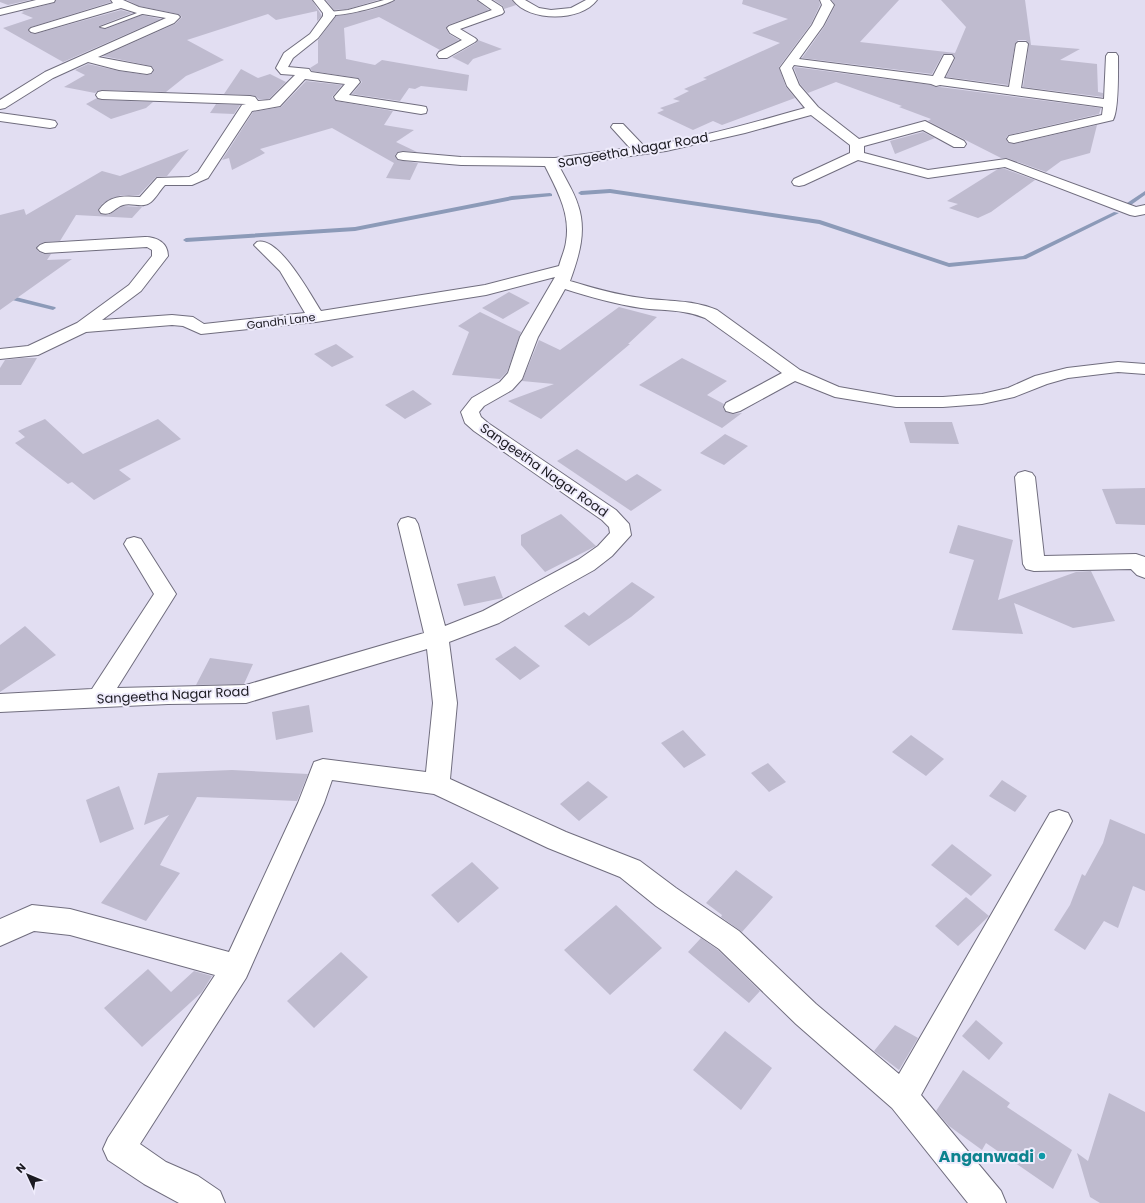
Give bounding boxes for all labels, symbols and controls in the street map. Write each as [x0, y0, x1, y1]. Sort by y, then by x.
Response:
street label: Sangeetha Nagar Road [556, 127, 710, 173]
street label: Gandhi Lane [246, 309, 316, 333]
street label: Sangeetha Nagar Road [476, 418, 612, 522]
street label: Sangeetha Nagar Road [96, 682, 250, 708]
place label: Anganwadi [939, 1145, 1034, 1168]
marker: Anganwadi [1037, 1151, 1047, 1161]
north arrow [8, 1155, 48, 1195]
text: N [12, 1160, 29, 1177]

